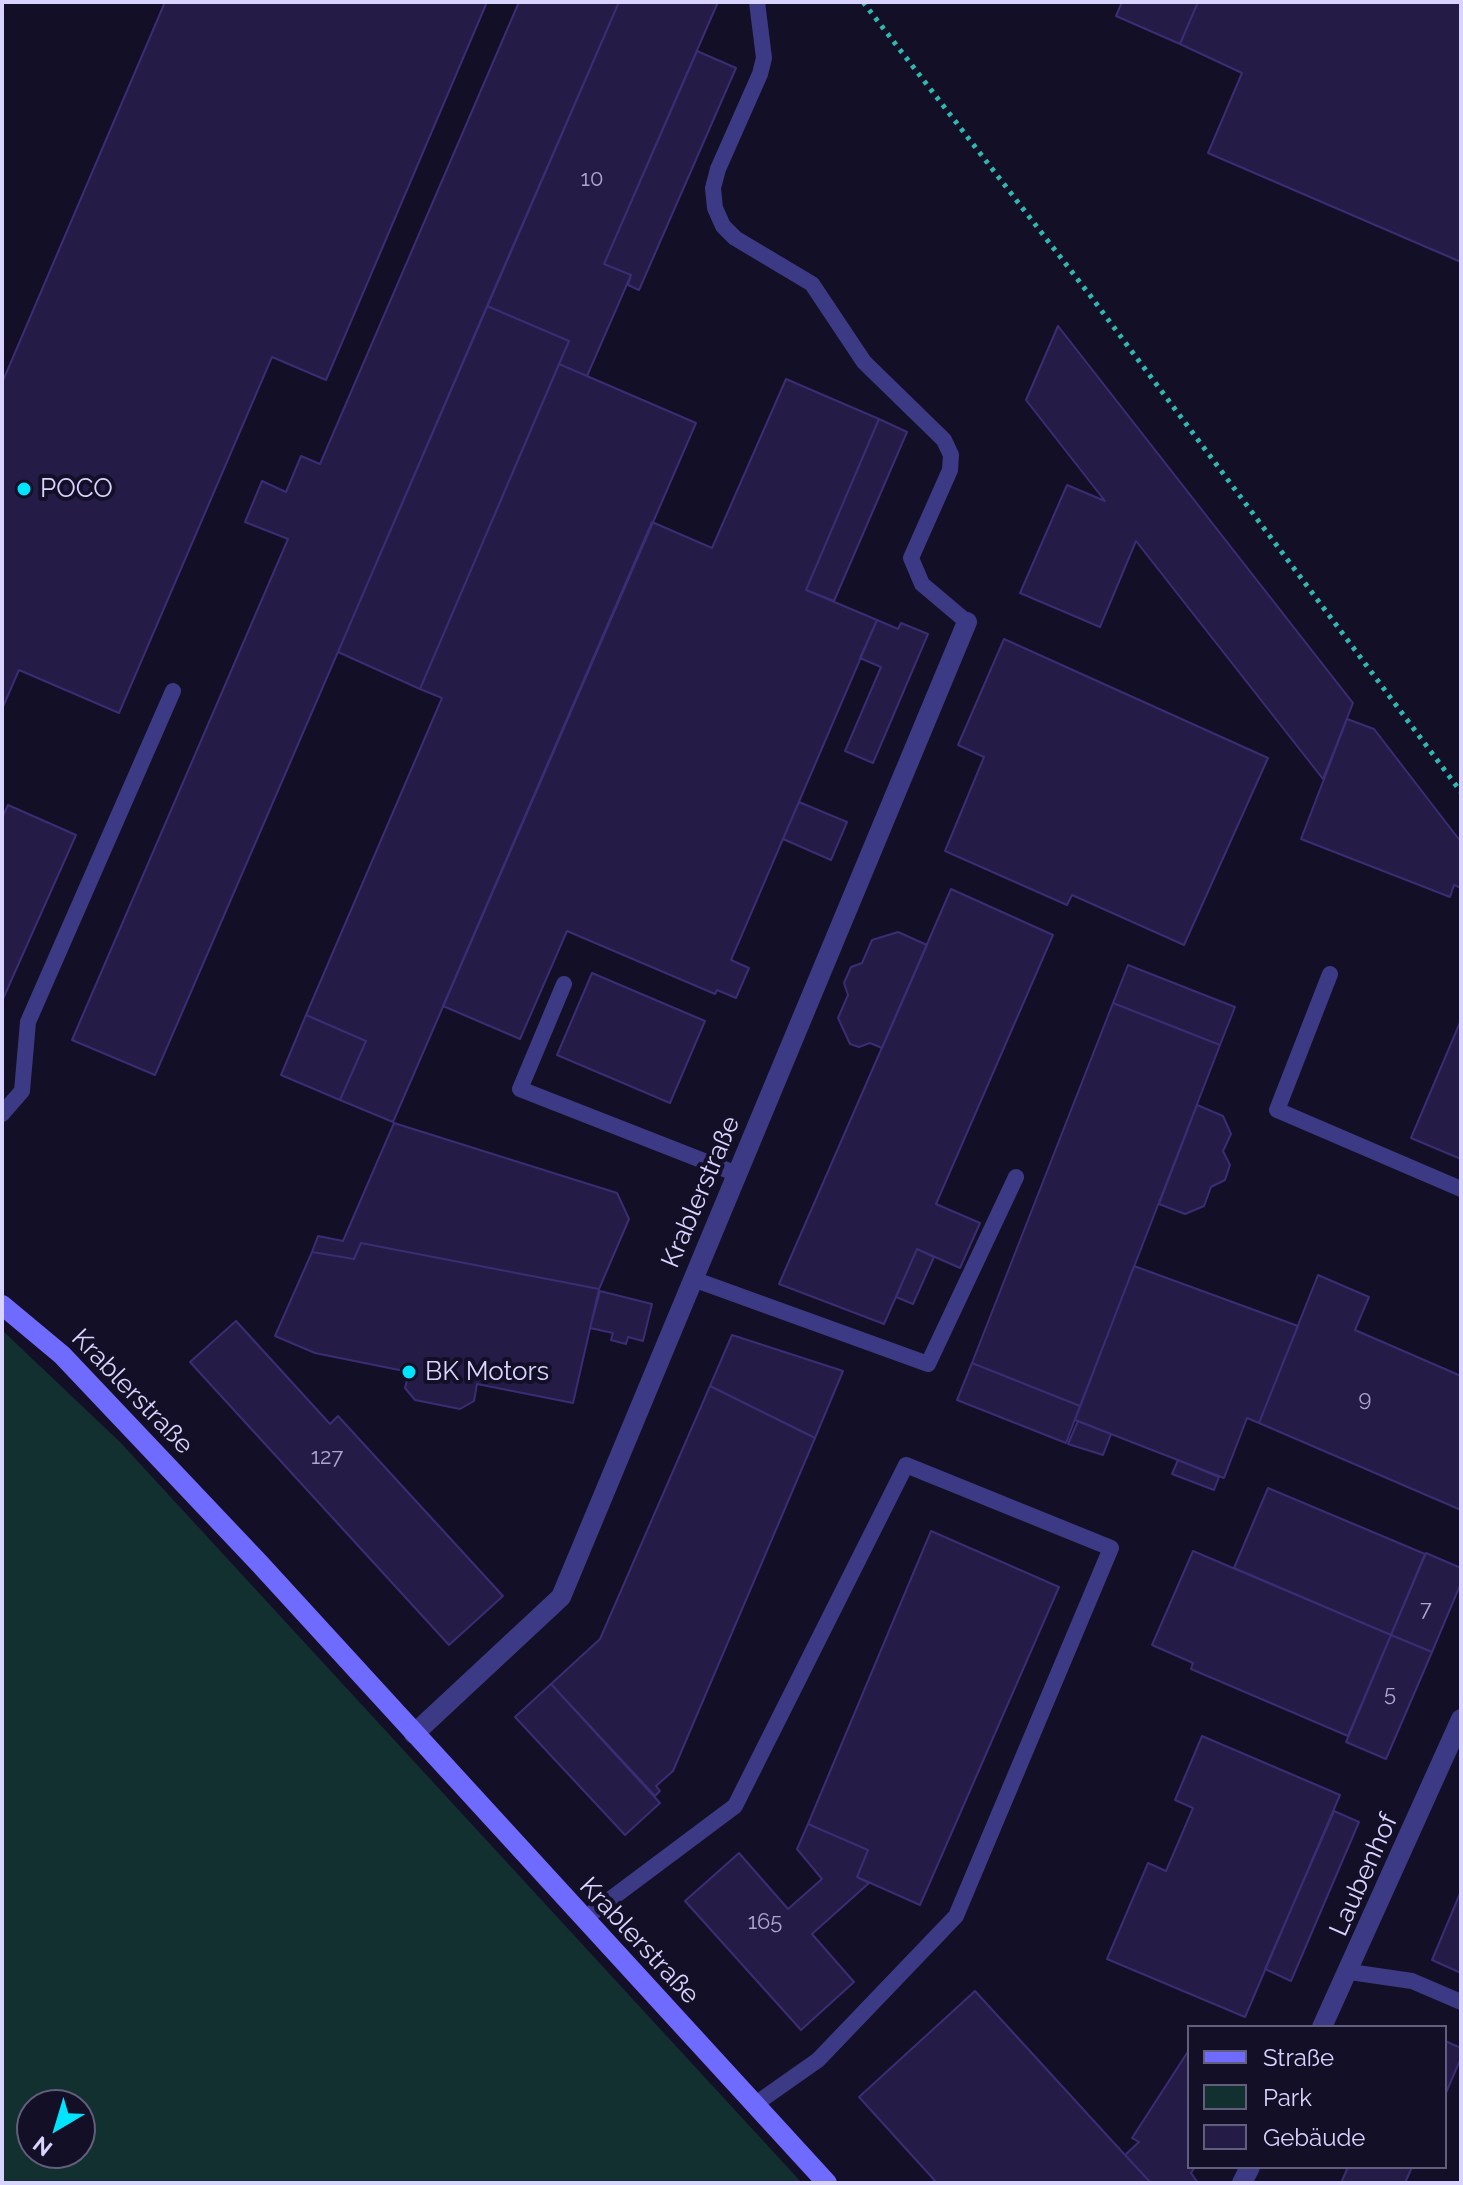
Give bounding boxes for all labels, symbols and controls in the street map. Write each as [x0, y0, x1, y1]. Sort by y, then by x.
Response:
house number: 10 [581, 166, 603, 192]
place label: POCO [40, 473, 113, 505]
marker: POCO [15, 480, 33, 498]
street label: Krablerstraße [655, 1112, 747, 1272]
street label: Krablerstraße [65, 1323, 199, 1461]
place label: BK Motors [425, 1356, 549, 1388]
marker: BK Motors [400, 1363, 418, 1381]
house number: 9 [1359, 1386, 1371, 1412]
house number: 127 [311, 1444, 343, 1470]
house number: 7 [1420, 1596, 1432, 1622]
house number: 5 [1384, 1681, 1396, 1707]
street label: Laubenhof [1323, 1809, 1405, 1941]
street label: Krablerstraße [572, 1871, 706, 2011]
house number: 165 [748, 1909, 782, 1935]
legend [1187, 2025, 1447, 2169]
text: Straße [1263, 2043, 1334, 2072]
text: Park [1263, 2083, 1312, 2112]
north arrow [16, 2089, 96, 2169]
text: Gebäude [1263, 2123, 1365, 2152]
text: N [28, 2131, 57, 2162]

